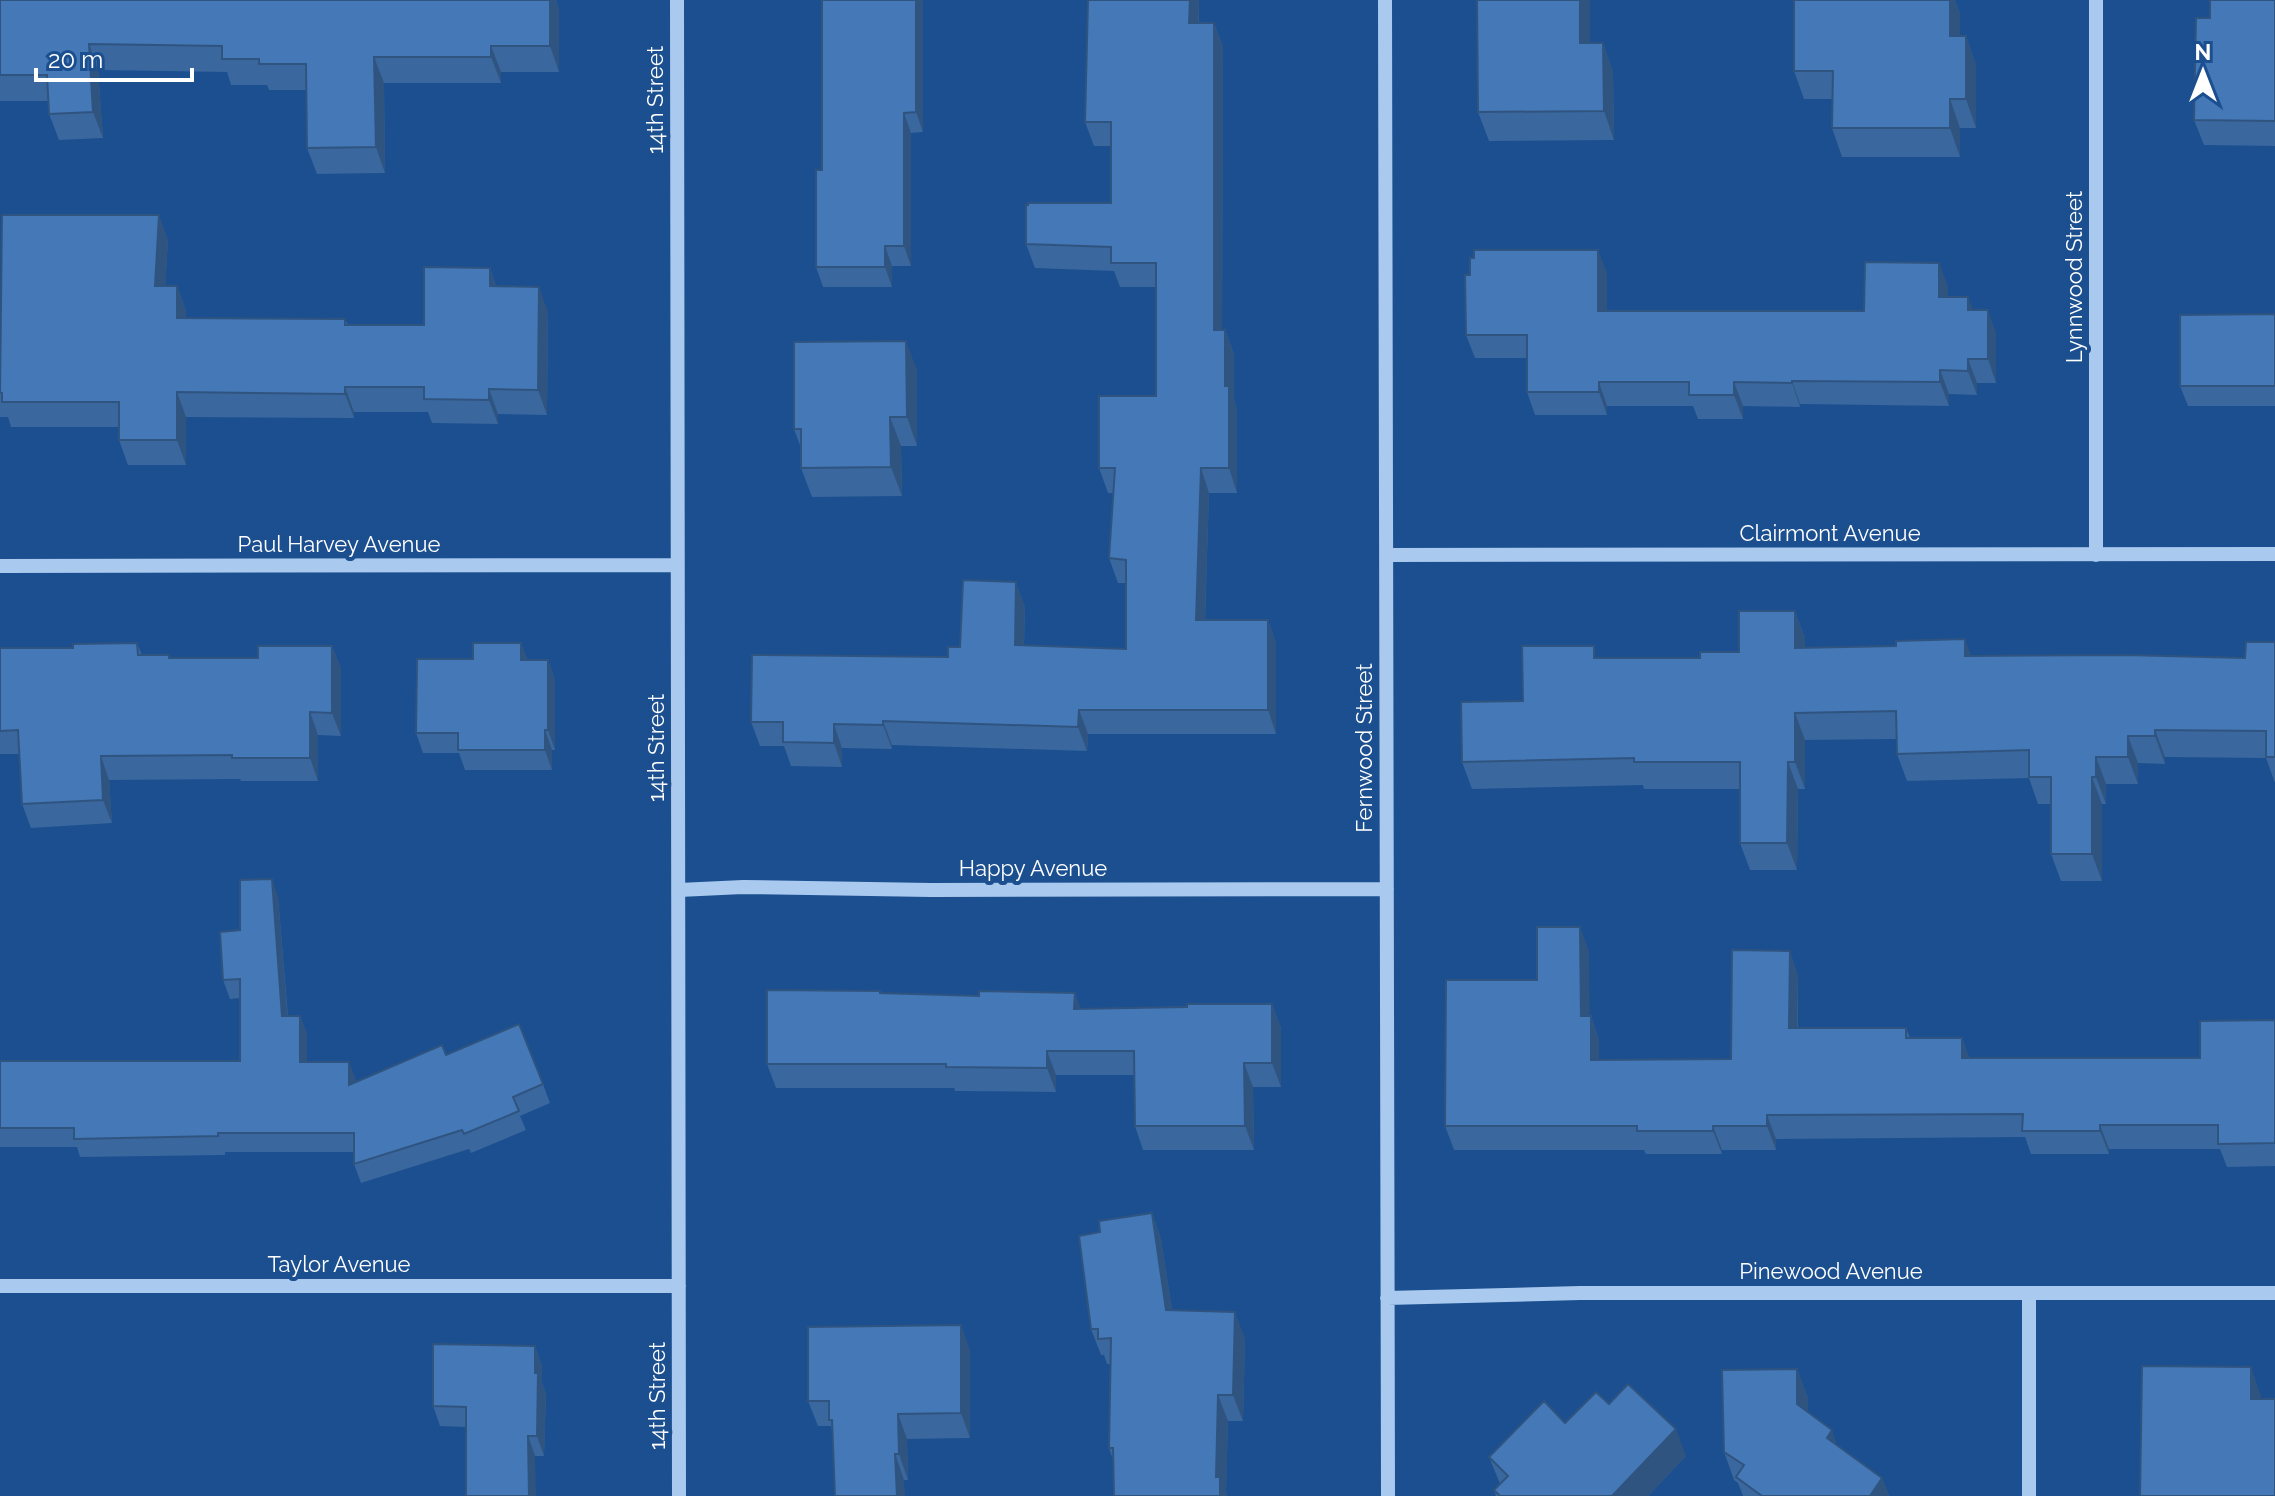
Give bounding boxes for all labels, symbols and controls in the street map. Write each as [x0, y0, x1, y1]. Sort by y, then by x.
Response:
scale bar [36, 32, 192, 82]
north arrow [2163, 32, 2243, 112]
text: N [2195, 39, 2211, 65]
text: 20 m [48, 45, 103, 74]
street label: 14th Street [642, 45, 668, 154]
street label: Lynnwood Street [2061, 190, 2087, 363]
street label: Clairmont Avenue [1739, 520, 1921, 546]
street label: Paul Harvey Avenue [238, 531, 440, 557]
street label: Fernwood Street [1351, 663, 1377, 833]
street label: 14th Street [643, 693, 669, 802]
street label: Happy Avenue [959, 855, 1107, 881]
street label: Taylor Avenue [267, 1251, 411, 1277]
street label: Pinewood Avenue [1739, 1258, 1923, 1284]
street label: 14th Street [644, 1341, 670, 1450]

